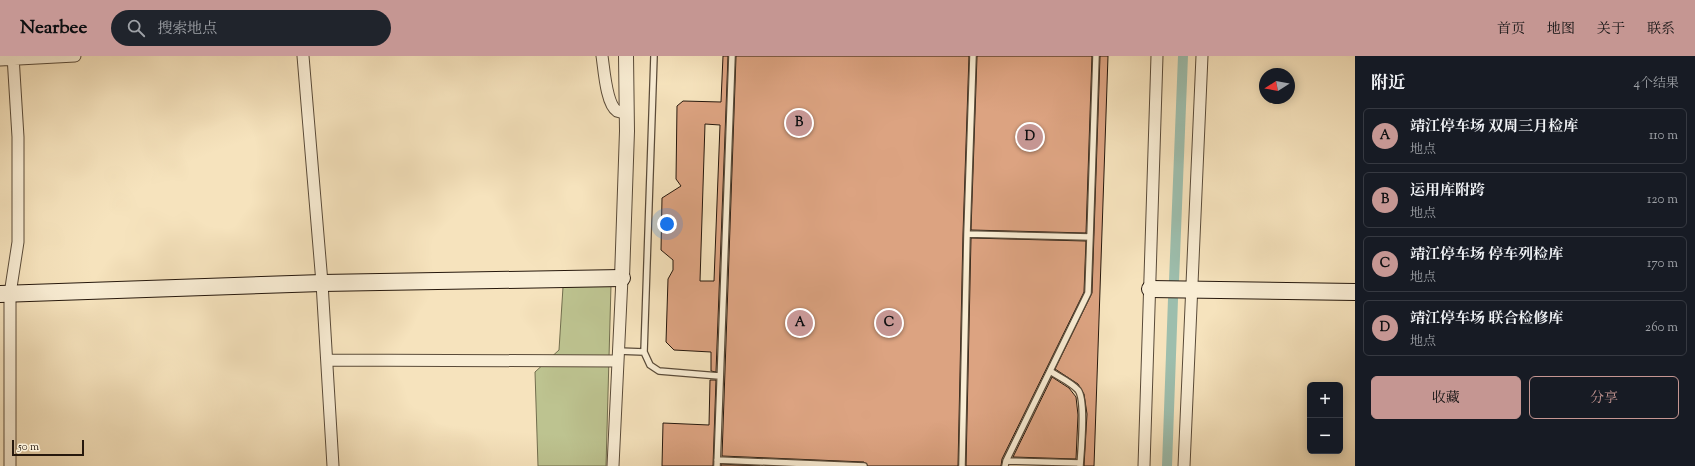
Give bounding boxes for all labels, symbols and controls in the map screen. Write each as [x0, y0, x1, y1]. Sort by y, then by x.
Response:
search box [111, 10, 391, 46]
text: Nearbee [20, 15, 87, 42]
icon: search [125, 17, 147, 39]
text: 搜索地点 [157, 19, 217, 40]
text: 首页 [1497, 20, 1525, 40]
text: 地图 [1547, 20, 1575, 40]
text: 关于 [1597, 20, 1625, 40]
text: 联系 [1647, 20, 1675, 40]
north arrow [1259, 68, 1295, 104]
text: 附近 [1371, 72, 1405, 96]
text: 4个结果 [1633, 75, 1679, 93]
pin: B [786, 108, 812, 138]
text: 靖江停车场 双周三月检库 [1410, 117, 1578, 138]
pin: D [1017, 122, 1043, 152]
text: A [1380, 127, 1390, 145]
text: 110 m [1649, 127, 1678, 145]
text: 地点 [1410, 141, 1436, 159]
text: 运用库附跨 [1410, 181, 1485, 202]
text: B [1381, 191, 1389, 209]
text: 120 m [1647, 191, 1678, 209]
text: 地点 [1410, 205, 1436, 223]
your location [657, 214, 677, 234]
text: 靖江停车场 停车列检库 [1410, 245, 1563, 266]
text: C [1380, 255, 1390, 273]
text: 170 m [1647, 255, 1678, 273]
text: 地点 [1410, 269, 1436, 287]
pin: A [787, 308, 813, 338]
pin: C [876, 308, 902, 338]
text: 靖江停车场 联合检修库 [1410, 309, 1563, 330]
text: D [1380, 319, 1390, 337]
text: 260 m [1645, 319, 1678, 337]
text: 地点 [1410, 333, 1436, 351]
button: 收藏 [1371, 376, 1521, 419]
button: 分享 [1529, 376, 1679, 419]
map controls [1307, 382, 1343, 454]
button: + [1307, 382, 1343, 418]
button: − [1307, 418, 1343, 454]
scale bar [12, 438, 84, 457]
text: 50 m [18, 439, 39, 455]

